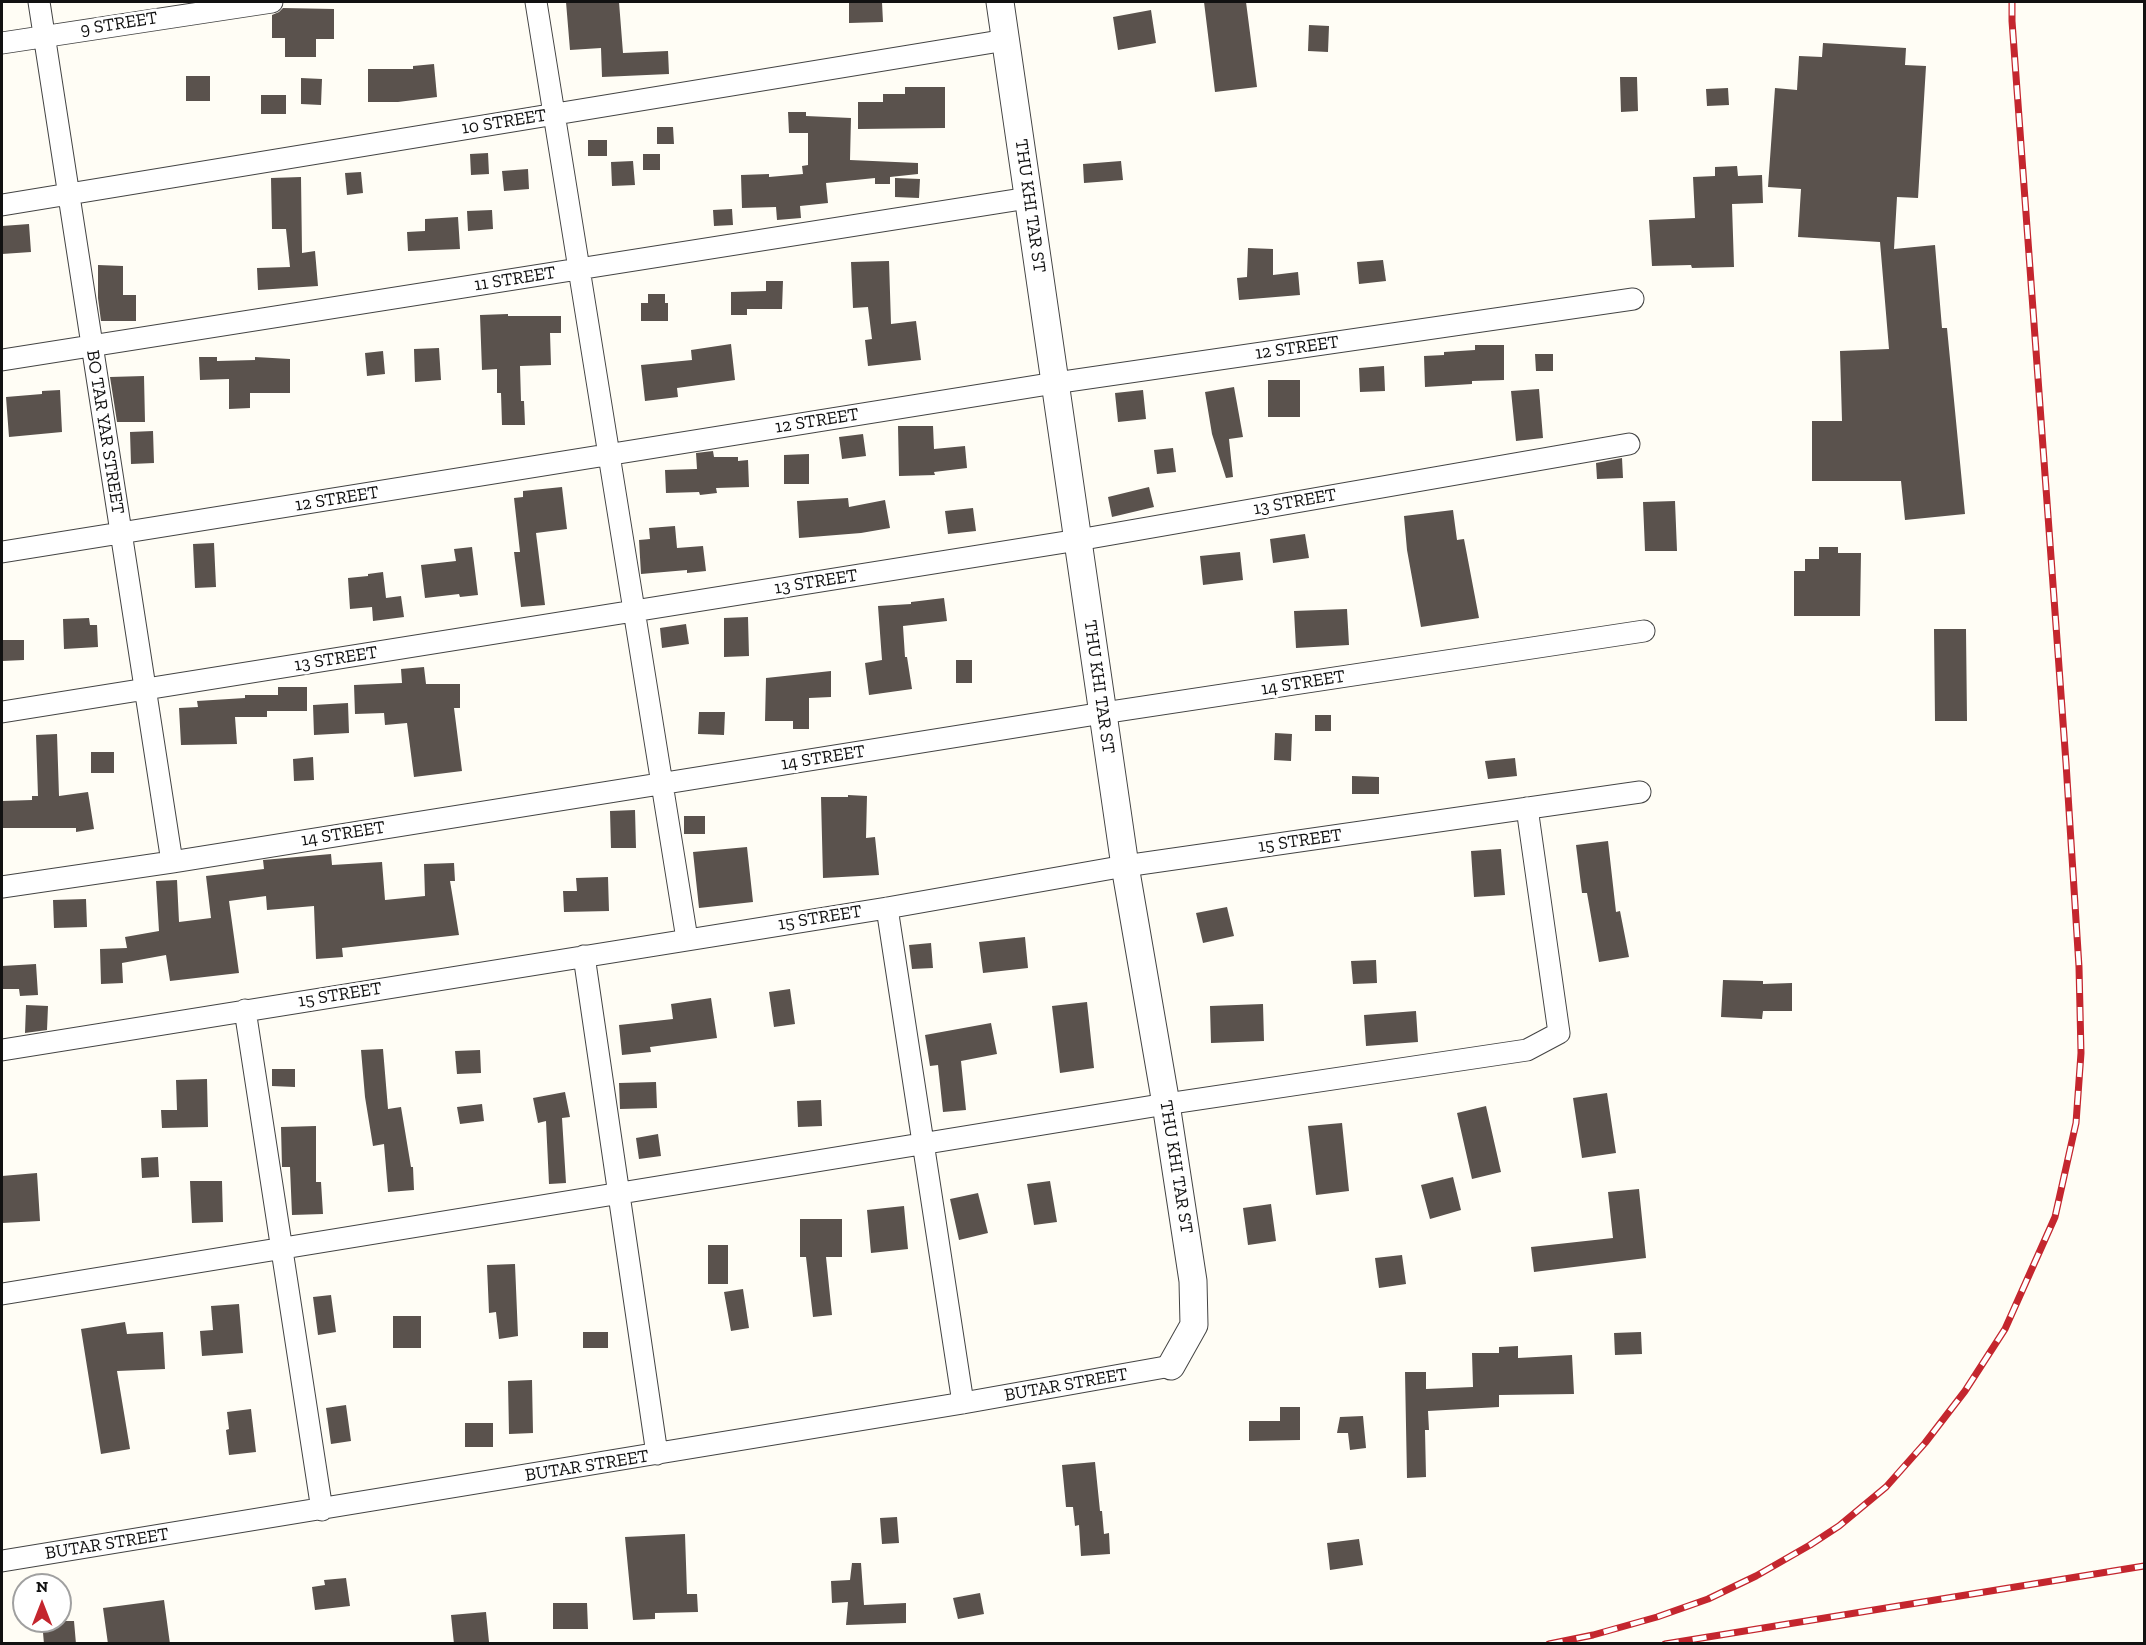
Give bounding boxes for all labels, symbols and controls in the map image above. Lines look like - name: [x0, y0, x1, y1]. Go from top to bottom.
- street label: 9 STREET: [79, 7, 159, 41]
- street label: 10 STREET: [460, 105, 548, 139]
- street label: THU KHI TAR ST: [1010, 138, 1050, 274]
- street label: 11 STREET: [473, 262, 557, 296]
- street label: 12 STREET: [1254, 331, 1340, 365]
- street label: BO TAR YAR STREET: [81, 348, 129, 516]
- street label: 12 STREET: [774, 404, 860, 438]
- street label: 12 STREET: [294, 482, 380, 516]
- street label: 13 STREET: [1252, 484, 1338, 520]
- street label: 13 STREET: [773, 565, 859, 599]
- street label: THU KHI TAR ST: [1079, 619, 1119, 755]
- street label: 13 STREET: [293, 642, 379, 676]
- street label: 14 STREET: [1259, 666, 1347, 700]
- street label: 14 STREET: [779, 741, 867, 775]
- street label: 14 STREET: [299, 817, 387, 851]
- street label: 15 STREET: [1257, 824, 1343, 858]
- street label: 15 STREET: [777, 901, 863, 935]
- street label: 15 STREET: [297, 978, 383, 1012]
- street label: THU KHI TAR ST: [1155, 1099, 1197, 1235]
- street label: BUTAR STREET: [1003, 1364, 1129, 1406]
- street label: BUTAR STREET: [524, 1446, 650, 1486]
- street label: BUTAR STREET: [44, 1524, 170, 1564]
- north arrow: [12, 1573, 72, 1633]
- text: N: [36, 1577, 48, 1596]

